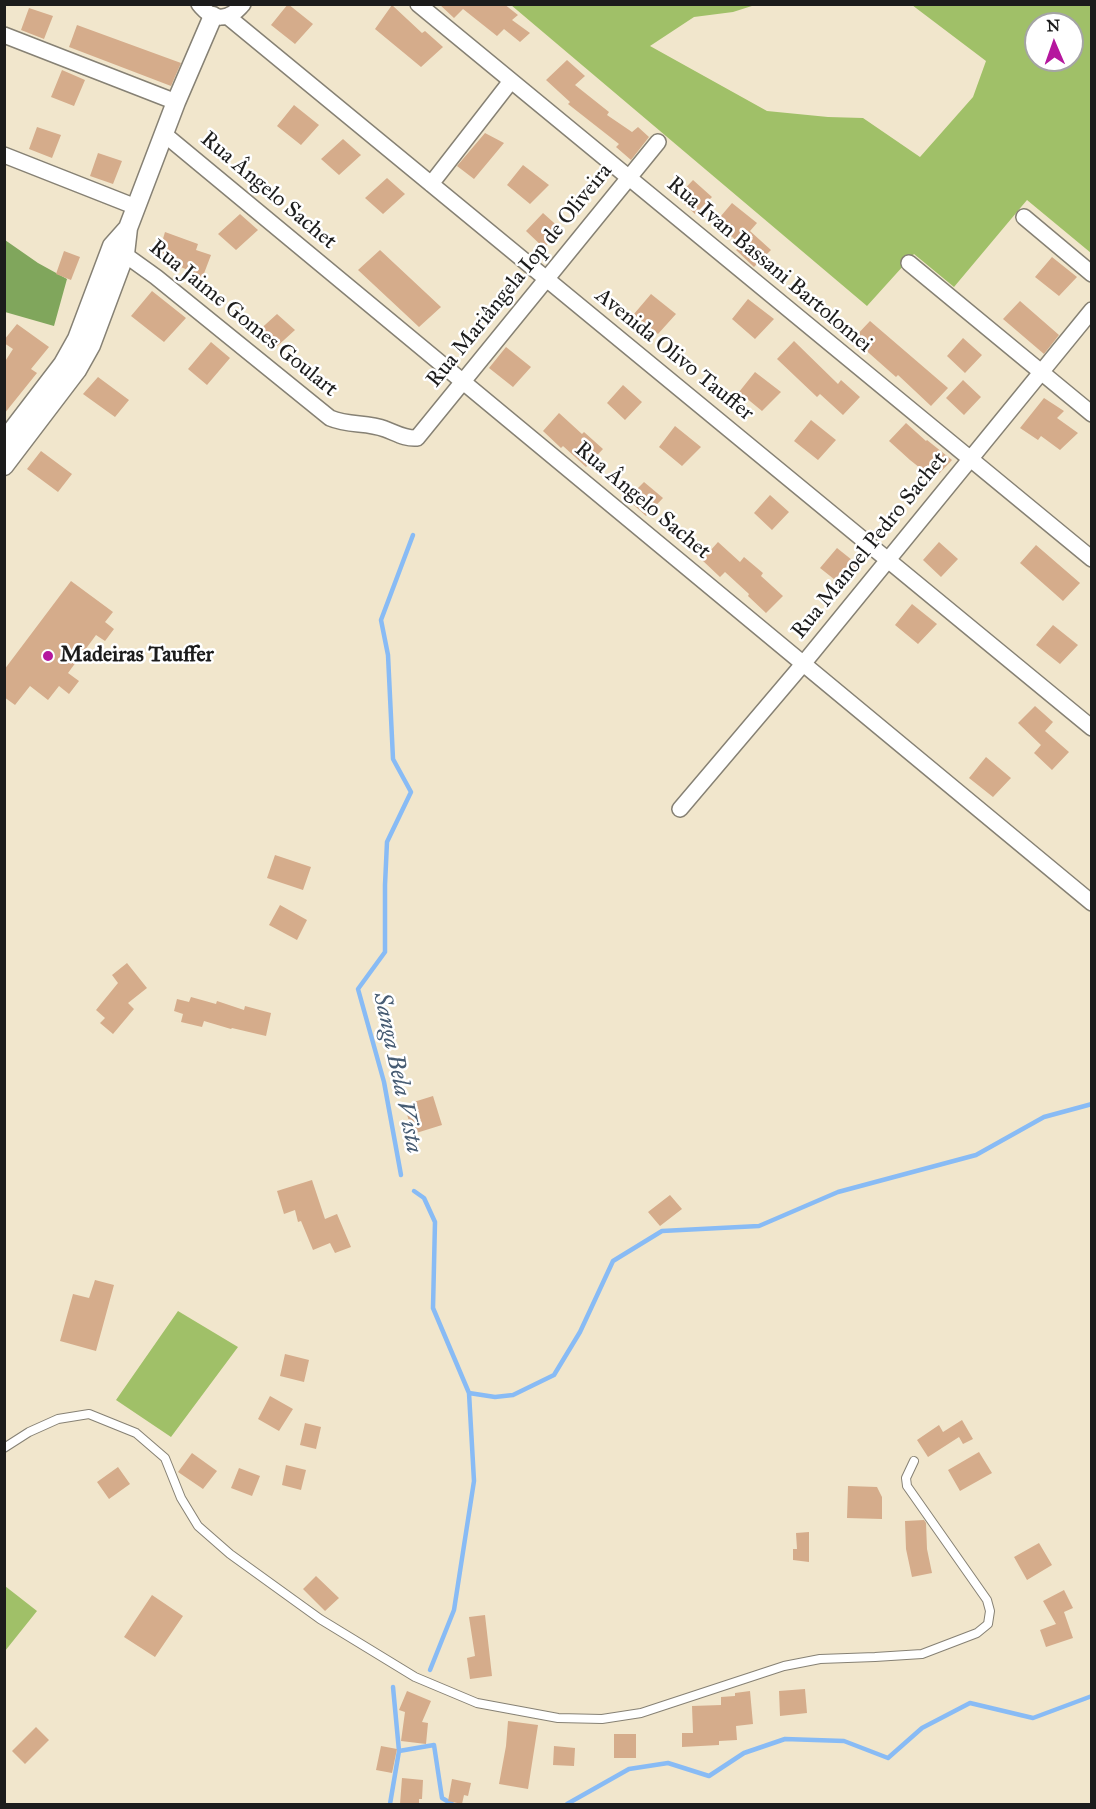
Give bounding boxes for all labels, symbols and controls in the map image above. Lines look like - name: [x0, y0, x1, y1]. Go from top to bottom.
- north arrow: [1024, 12, 1084, 72]
- text: N: [1046, 16, 1061, 35]
- street label: Rua Ângelo Sachet: [195, 126, 341, 256]
- street label: Rua Mariângela Iop de Oliveira: [422, 159, 618, 393]
- street label: Rua Ivan Bassani Bartolomei: [661, 171, 877, 359]
- street label: Rua Jaime Gomes Goulart: [143, 235, 343, 403]
- street label: Avenida Olivo Tauffer: [589, 283, 759, 427]
- street label: Rua Ângelo Sachet: [569, 436, 715, 566]
- street label: Rua Manoel Pedro Sachet: [787, 447, 953, 645]
- place label: Madeiras Tauffer: [60, 643, 214, 669]
- marker: Madeiras Tauffer: [41, 649, 55, 663]
- water label: Sanga Bela Vista: [366, 990, 428, 1156]

